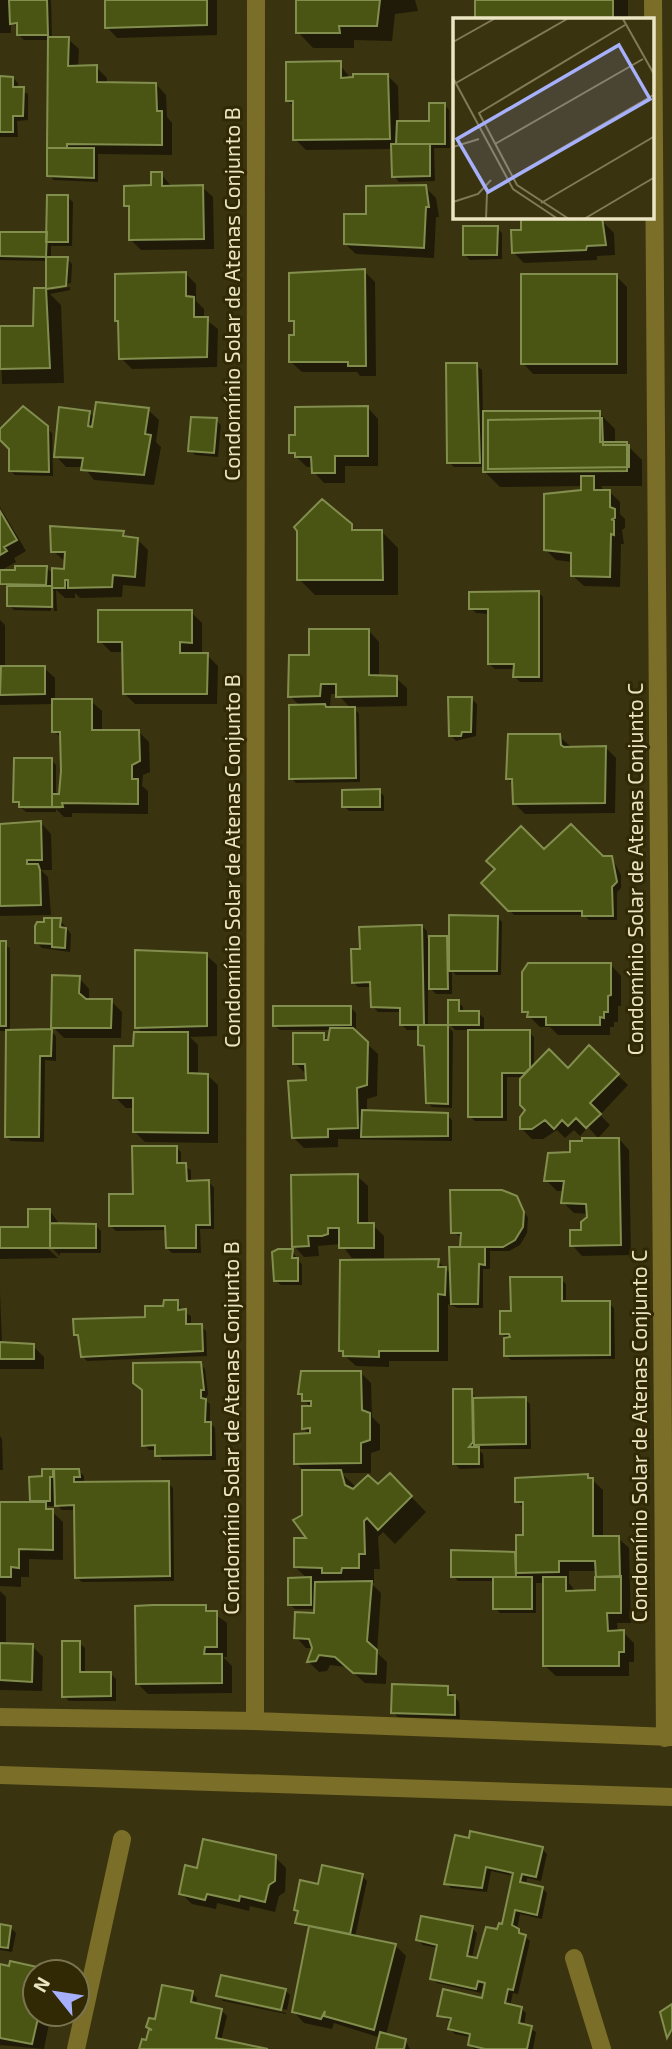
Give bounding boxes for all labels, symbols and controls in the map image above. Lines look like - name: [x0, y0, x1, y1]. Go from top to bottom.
- inset map: [453, 18, 654, 219]
- street label: Condomínio Solar de Atenas Conjunto B: [219, 107, 245, 481]
- street label: Condomínio Solar de Atenas Conjunto B: [219, 674, 245, 1048]
- street label: Condomínio Solar de Atenas Conjunto C: [622, 683, 648, 1055]
- street label: Condomínio Solar de Atenas Conjunto B: [218, 1241, 244, 1615]
- street label: Condomínio Solar de Atenas Conjunto C: [626, 1250, 652, 1622]
- north arrow: [21, 1958, 91, 2028]
- text: N: [27, 1973, 54, 1996]

